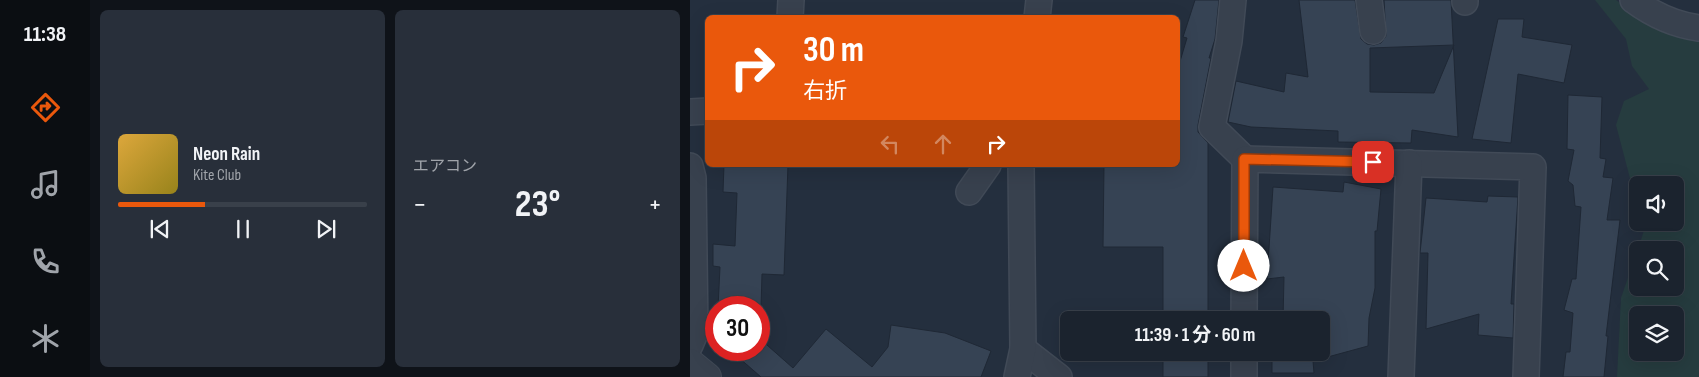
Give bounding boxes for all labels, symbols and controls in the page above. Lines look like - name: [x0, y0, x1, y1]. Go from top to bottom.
- text: 11:38: [24, 21, 66, 48]
- text: 30 m: [803, 29, 864, 72]
- icon: right: [720, 35, 785, 100]
- text: 右折: [803, 78, 847, 105]
- icon: directions: [28, 90, 63, 125]
- icon: left: [876, 130, 904, 158]
- icon: ahead: [929, 130, 957, 158]
- icon: right: [982, 130, 1010, 158]
- pin: [1352, 141, 1394, 183]
- text: Neon Rain: [193, 143, 260, 166]
- icon: arrive: [1359, 148, 1387, 176]
- text: エアコン: [413, 157, 477, 176]
- text: Kite Club: [193, 166, 241, 185]
- icon: music: [28, 167, 63, 202]
- map controls: [1629, 176, 1684, 361]
- button: sound: [1629, 176, 1684, 231]
- text: 23°: [515, 182, 560, 227]
- text: −: [413, 188, 427, 221]
- text: +: [648, 188, 662, 221]
- icon: previous: [146, 215, 174, 243]
- icon: pause: [229, 215, 257, 243]
- icon: next: [312, 215, 340, 243]
- position arrow: [1217, 239, 1269, 291]
- button: search: [1629, 241, 1684, 296]
- icon: phone: [28, 244, 63, 279]
- speed limit sign: 30: [705, 296, 770, 361]
- button: layers: [1629, 306, 1684, 361]
- icon: climate: [28, 321, 63, 356]
- text: 11:39 · 1 分 · 60 m: [1135, 324, 1255, 347]

